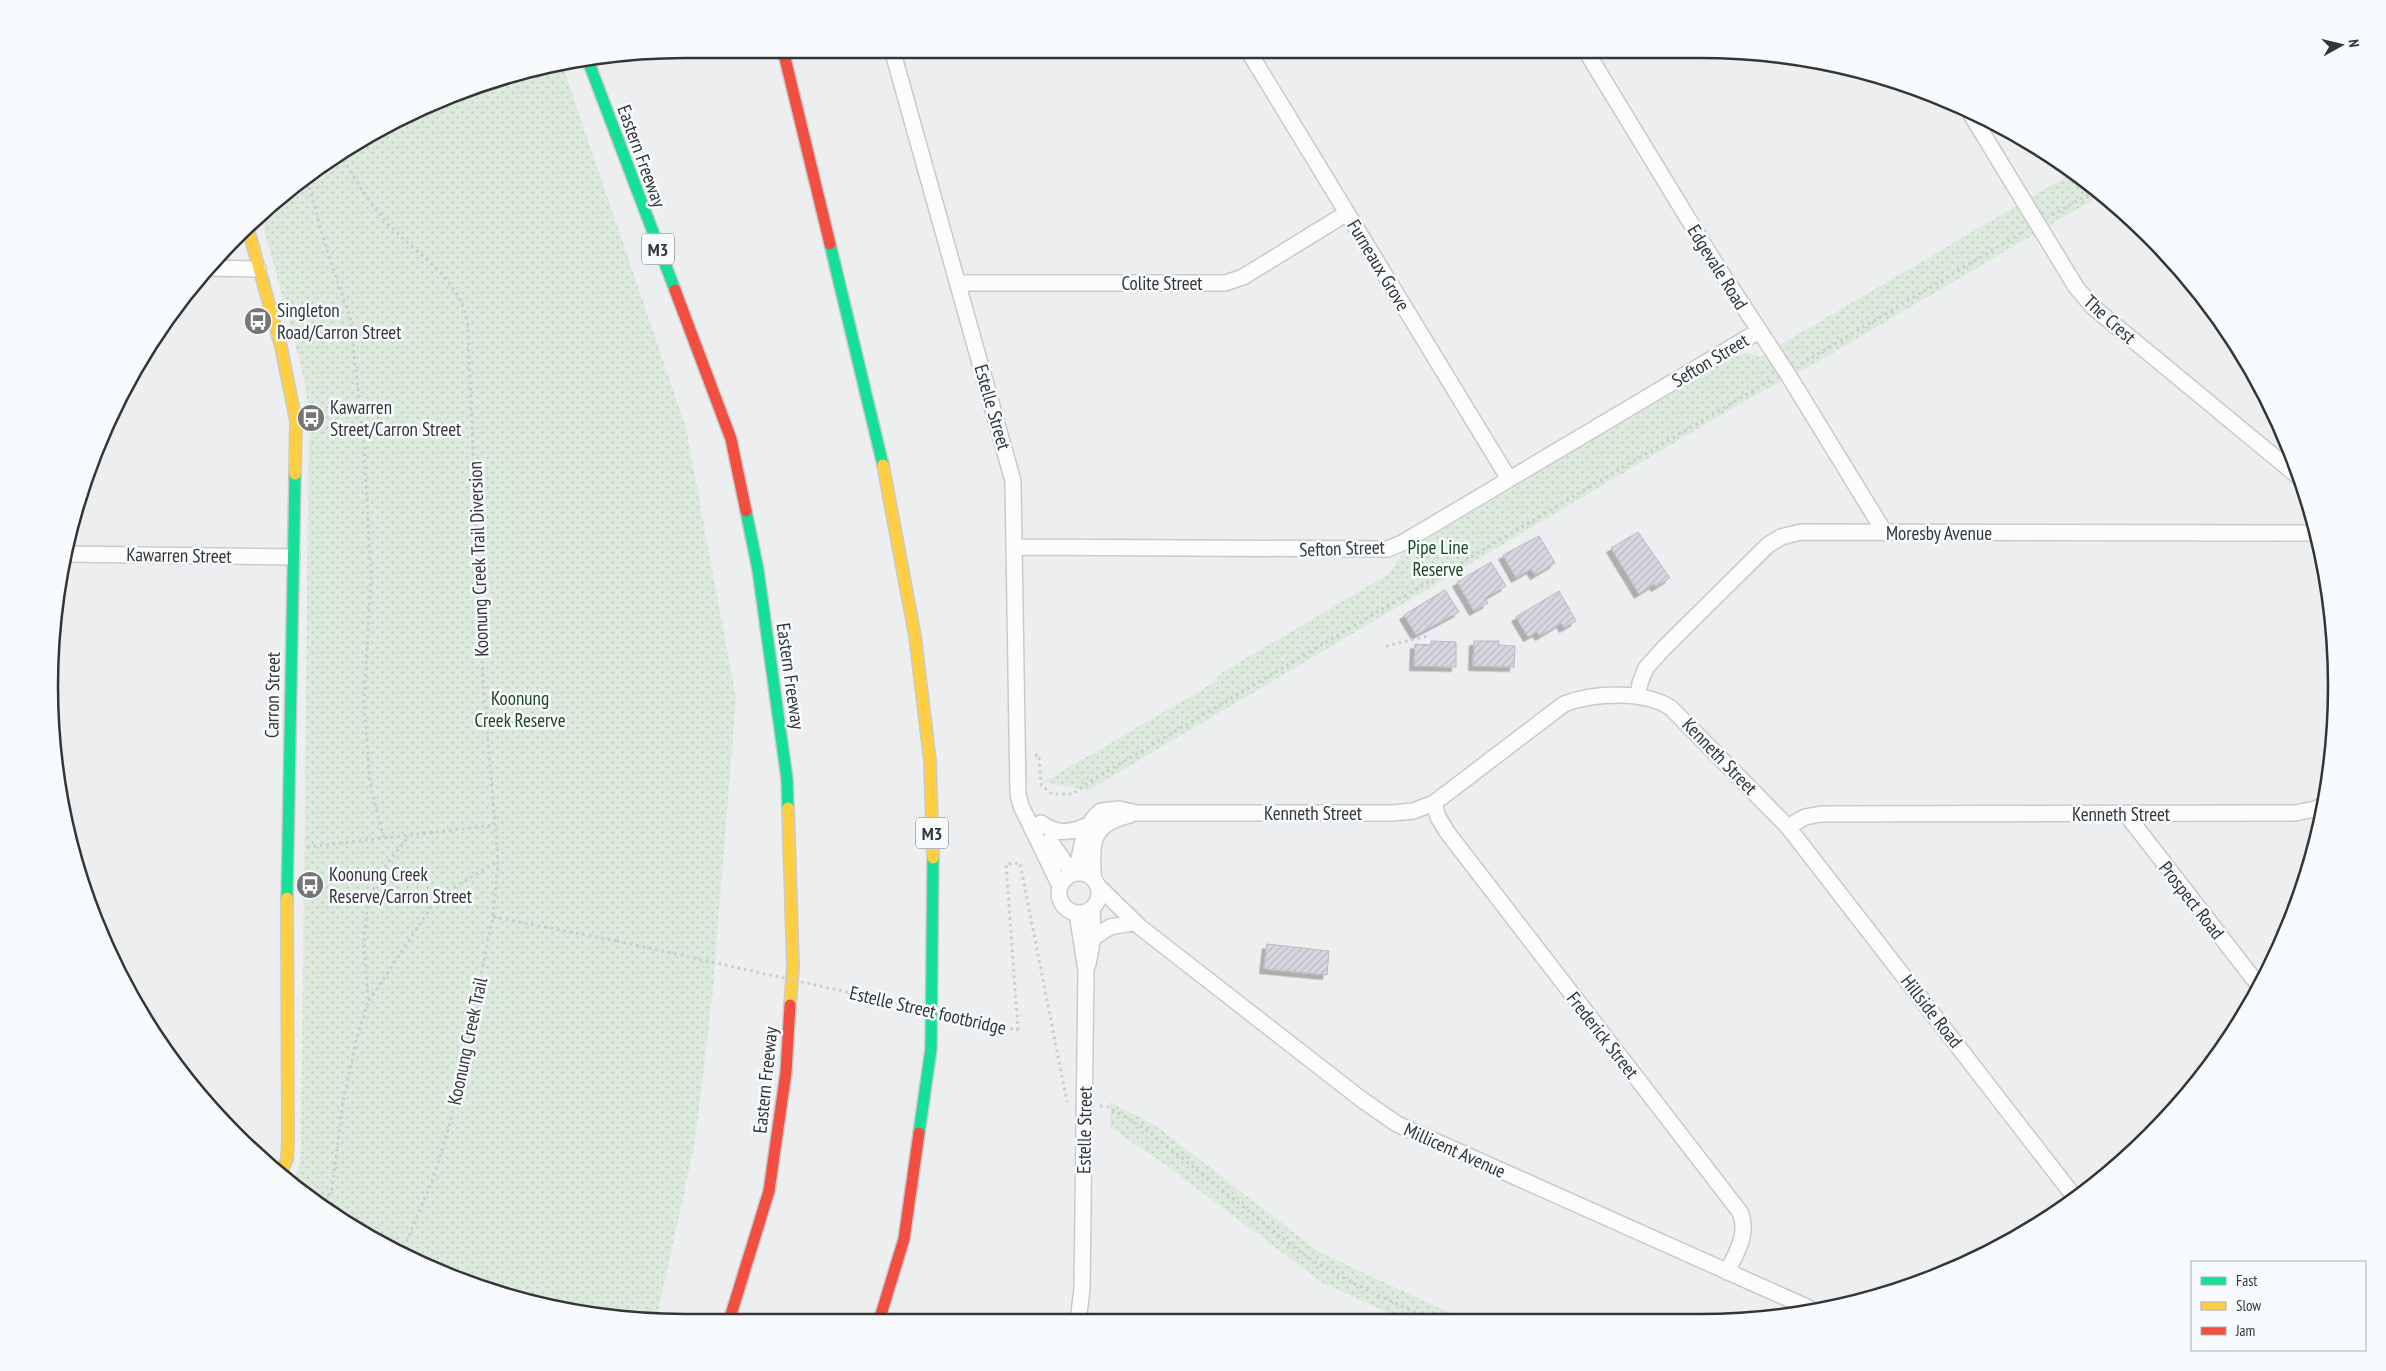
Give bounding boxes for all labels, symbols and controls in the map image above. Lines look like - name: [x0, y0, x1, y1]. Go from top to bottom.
- north arrow: [2316, 20, 2366, 70]
- text: N: [2344, 38, 2363, 48]
- street label: Eastern Freeway: [612, 102, 672, 211]
- street label: Furneaux Grove: [1342, 215, 1416, 315]
- street label: Edgevale Road: [1682, 220, 1754, 314]
- road number: M3: [642, 233, 674, 264]
- street label: Colite Street: [1121, 271, 1203, 295]
- street label: The Crest: [2079, 289, 2142, 349]
- place label: Singleton Road/Carron Street: [277, 298, 402, 344]
- bus stop icon: Singleton Road/Carron Street: [243, 306, 273, 336]
- street label: Sefton Street: [1667, 327, 1754, 392]
- street label: Estelle Street: [969, 362, 1017, 453]
- place label: Kawarren Street/Carron Street: [330, 395, 462, 441]
- bus stop icon: Kawarren Street/Carron Street: [296, 403, 326, 433]
- street label: Koonung Creek Trail Diversion: [463, 461, 493, 657]
- street label: Moresby Avenue: [1886, 521, 1992, 545]
- street label: Sefton Street: [1299, 534, 1386, 561]
- park label: Pipe Line Reserve: [1407, 535, 1469, 581]
- street label: Kawarren Street: [126, 542, 233, 568]
- street label: Eastern Freeway: [772, 621, 810, 732]
- street label: Carron Street: [259, 651, 285, 738]
- park label: Koonung Creek Reserve: [474, 686, 566, 732]
- street label: Kenneth Street: [1677, 712, 1763, 800]
- street label: Kenneth Street: [1264, 801, 1363, 825]
- street label: Kenneth Street: [2072, 802, 2171, 826]
- road number: M3: [916, 818, 948, 848]
- street label: Prospect Road: [2154, 856, 2230, 944]
- place label: Koonung Creek Reserve/Carron Street: [329, 862, 473, 908]
- bus stop icon: Koonung Creek Reserve/Carron Street: [295, 870, 325, 900]
- street label: Hillside Road: [1896, 970, 1968, 1052]
- street label: Koonung Creek Trail: [442, 974, 492, 1107]
- street label: Estelle Street footbridge: [847, 980, 1009, 1040]
- street label: Frederick Street: [1562, 987, 1645, 1084]
- street label: Eastern Freeway: [747, 1025, 783, 1135]
- street label: Estelle Street: [1071, 1085, 1097, 1174]
- street label: Millicent Avenue: [1401, 1117, 1510, 1183]
- legend: [2191, 1261, 2366, 1351]
- text: Fast: [2236, 1271, 2257, 1290]
- text: Slow: [2236, 1296, 2261, 1315]
- text: Jam: [2235, 1321, 2255, 1340]

